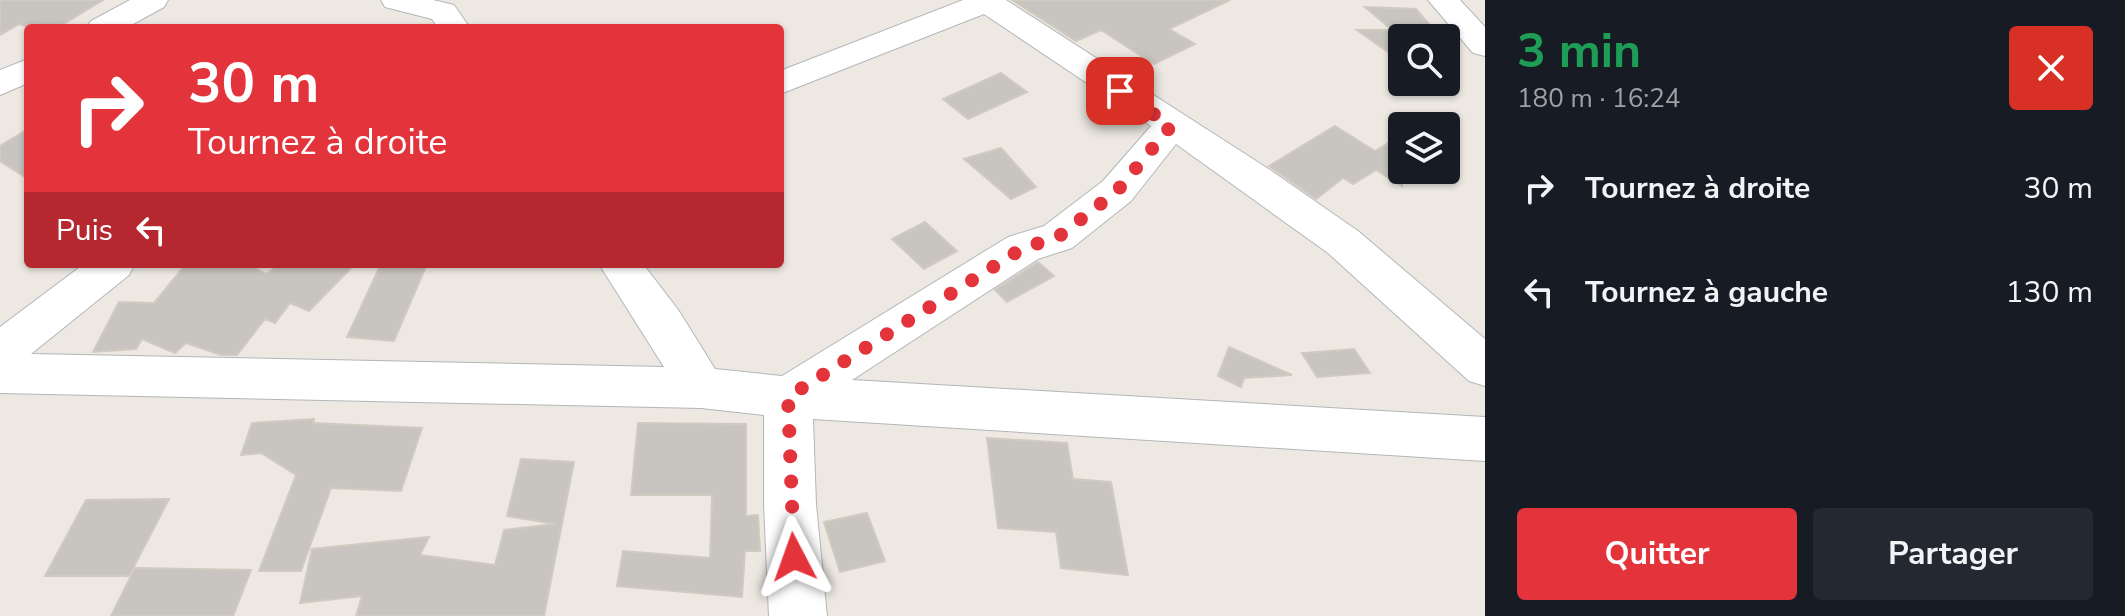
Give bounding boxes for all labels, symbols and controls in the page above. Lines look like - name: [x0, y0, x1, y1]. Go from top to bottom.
- text: 3 min: [1517, 18, 1641, 84]
- map controls: [1388, 24, 1460, 184]
- button: search: [1388, 24, 1460, 96]
- button: close: [2009, 26, 2093, 110]
- text: 30 m: [188, 45, 319, 122]
- icon: right: [56, 56, 160, 160]
- pin: [1086, 57, 1154, 125]
- icon: arrive: [1098, 69, 1142, 113]
- text: 180 m · 16:24: [1517, 81, 1680, 116]
- button: layers: [1388, 112, 1460, 184]
- text: Tournez à droite: [188, 118, 447, 167]
- icon: right: [1517, 166, 1561, 210]
- text: Tournez à droite: [1585, 168, 1810, 209]
- text: 30 m: [2024, 168, 2093, 209]
- icon: left: [129, 208, 173, 252]
- text: Puis: [56, 210, 113, 251]
- icon: left: [1517, 270, 1561, 314]
- text: Tournez à gauche: [1585, 272, 1828, 313]
- text: 130 m: [2006, 272, 2093, 313]
- button: Quitter: [1517, 508, 1797, 600]
- button: Partager: [1813, 508, 2093, 600]
- position arrow: [752, 515, 836, 599]

